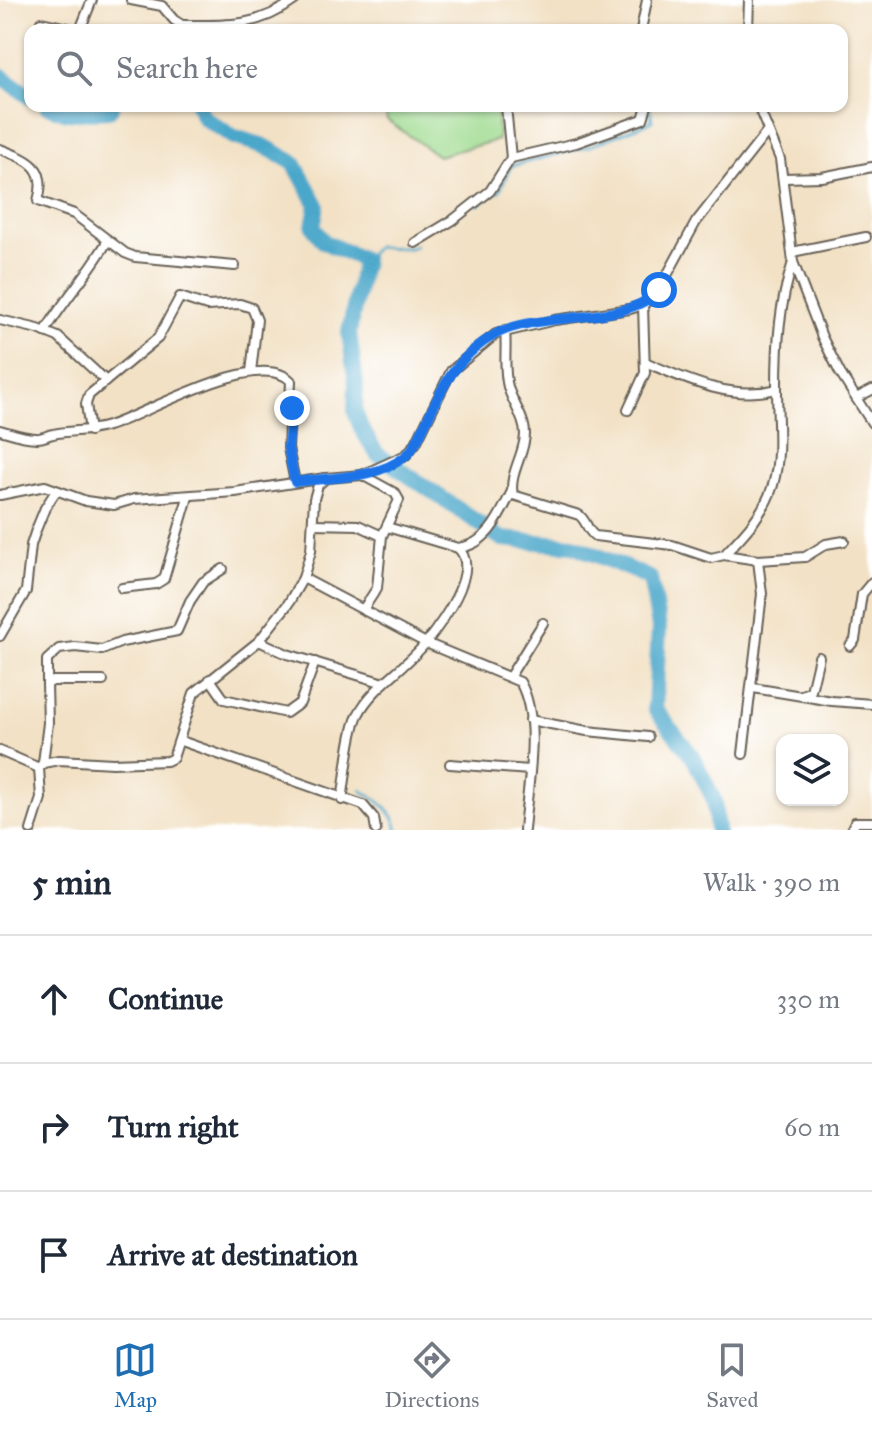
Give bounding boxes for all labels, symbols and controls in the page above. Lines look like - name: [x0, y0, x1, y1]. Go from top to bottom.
- search box: [24, 24, 848, 112]
- icon: search: [52, 46, 96, 90]
- text: Search here: [116, 50, 258, 86]
- route start: [641, 272, 677, 308]
- route end: [274, 390, 310, 426]
- map controls: [776, 734, 848, 806]
- button: layers: [776, 734, 848, 806]
- text: 5 min: [32, 862, 111, 903]
- text: Walk · 390 m: [703, 866, 840, 898]
- icon: ahead: [32, 977, 76, 1021]
- text: Continue: [108, 981, 223, 1017]
- text: 330 m: [777, 983, 840, 1015]
- icon: right: [32, 1105, 76, 1149]
- text: Turn right: [108, 1109, 239, 1145]
- text: 60 m: [784, 1111, 840, 1143]
- icon: arrive: [32, 1233, 76, 1277]
- text: Arrive at destination: [108, 1237, 358, 1273]
- tab: Map: [113, 1338, 157, 1413]
- tab: Directions: [384, 1338, 479, 1413]
- tab: Saved: [706, 1338, 758, 1413]

